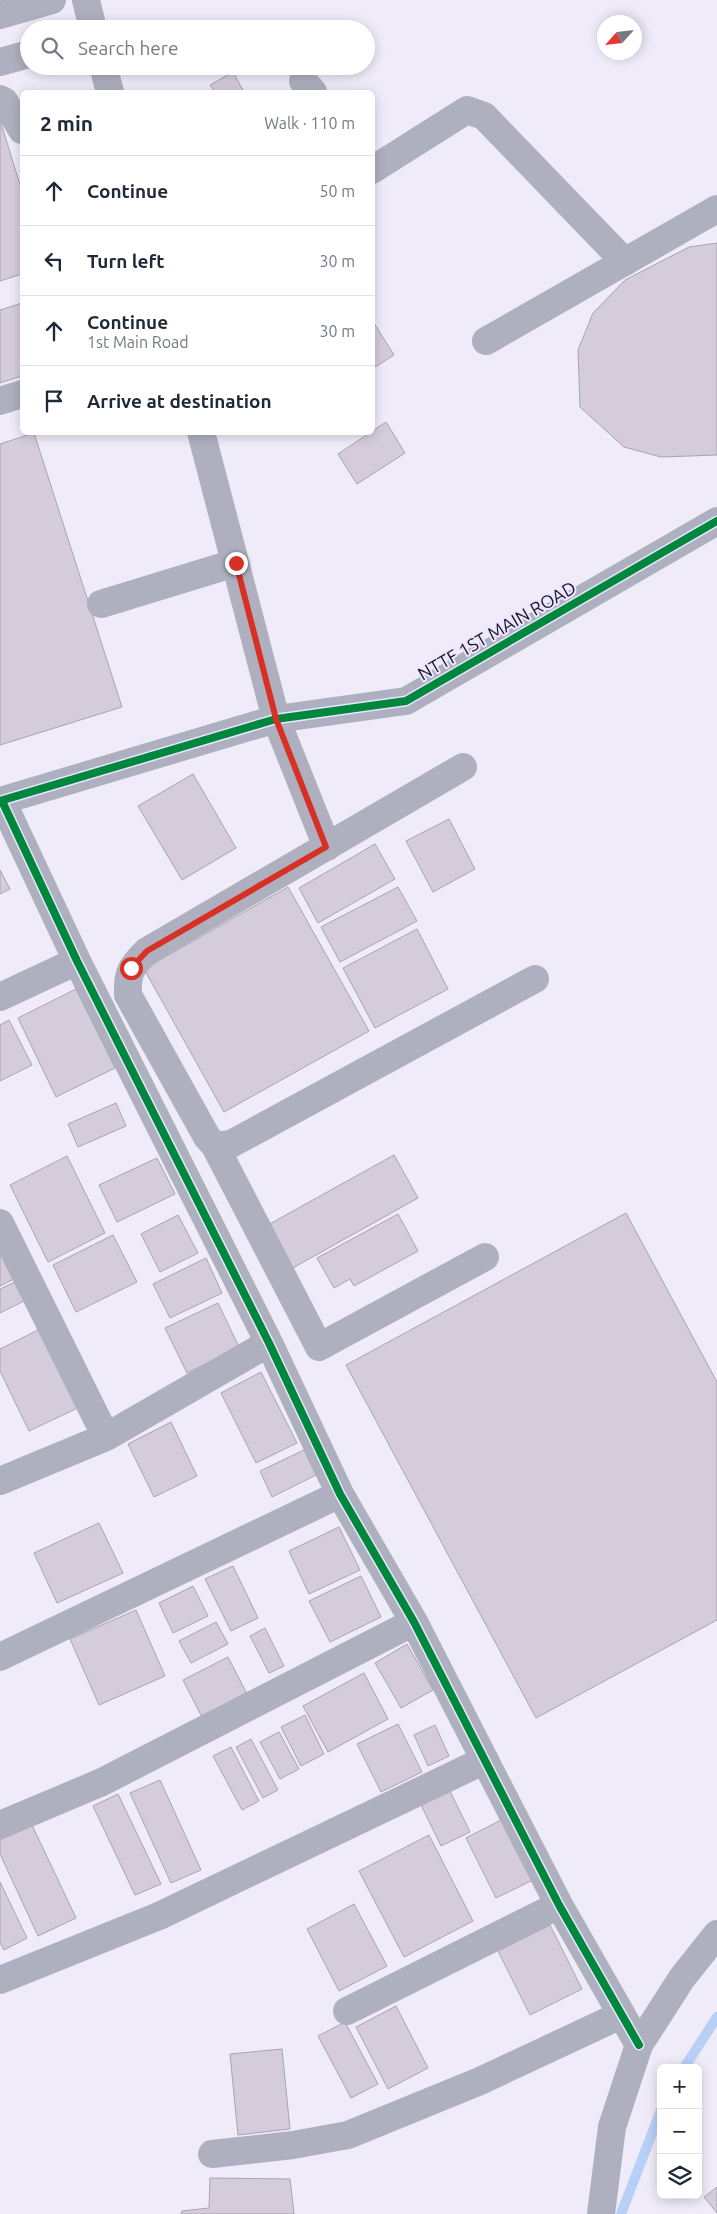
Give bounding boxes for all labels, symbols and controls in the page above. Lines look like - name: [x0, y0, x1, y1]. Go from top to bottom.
- north arrow: [597, 15, 642, 60]
- search box: [20, 20, 375, 75]
- icon: search: [38, 34, 66, 62]
- text: Search here: [78, 37, 178, 59]
- text: 2 min: [40, 111, 93, 135]
- text: Walk · 110 m: [264, 114, 355, 132]
- icon: ahead: [40, 177, 68, 205]
- text: Continue: [87, 180, 168, 202]
- text: 50 m: [319, 182, 355, 200]
- icon: left: [40, 247, 68, 275]
- text: Turn left: [87, 250, 165, 272]
- text: 30 m: [319, 252, 355, 270]
- text: Continue: [87, 311, 168, 333]
- icon: ahead: [40, 317, 68, 345]
- text: 30 m: [319, 322, 355, 340]
- text: 1st Main Road: [87, 333, 189, 351]
- icon: arrive: [40, 387, 68, 415]
- text: Arrive at destination: [87, 390, 272, 412]
- route end: [225, 552, 248, 575]
- street label: NTTF 1ST MAIN ROAD: [414, 577, 579, 684]
- route start: [120, 957, 143, 980]
- map controls: [657, 2064, 702, 2199]
- button: +: [657, 2064, 702, 2109]
- button: −: [657, 2109, 702, 2154]
- button: layers: [657, 2154, 702, 2199]

